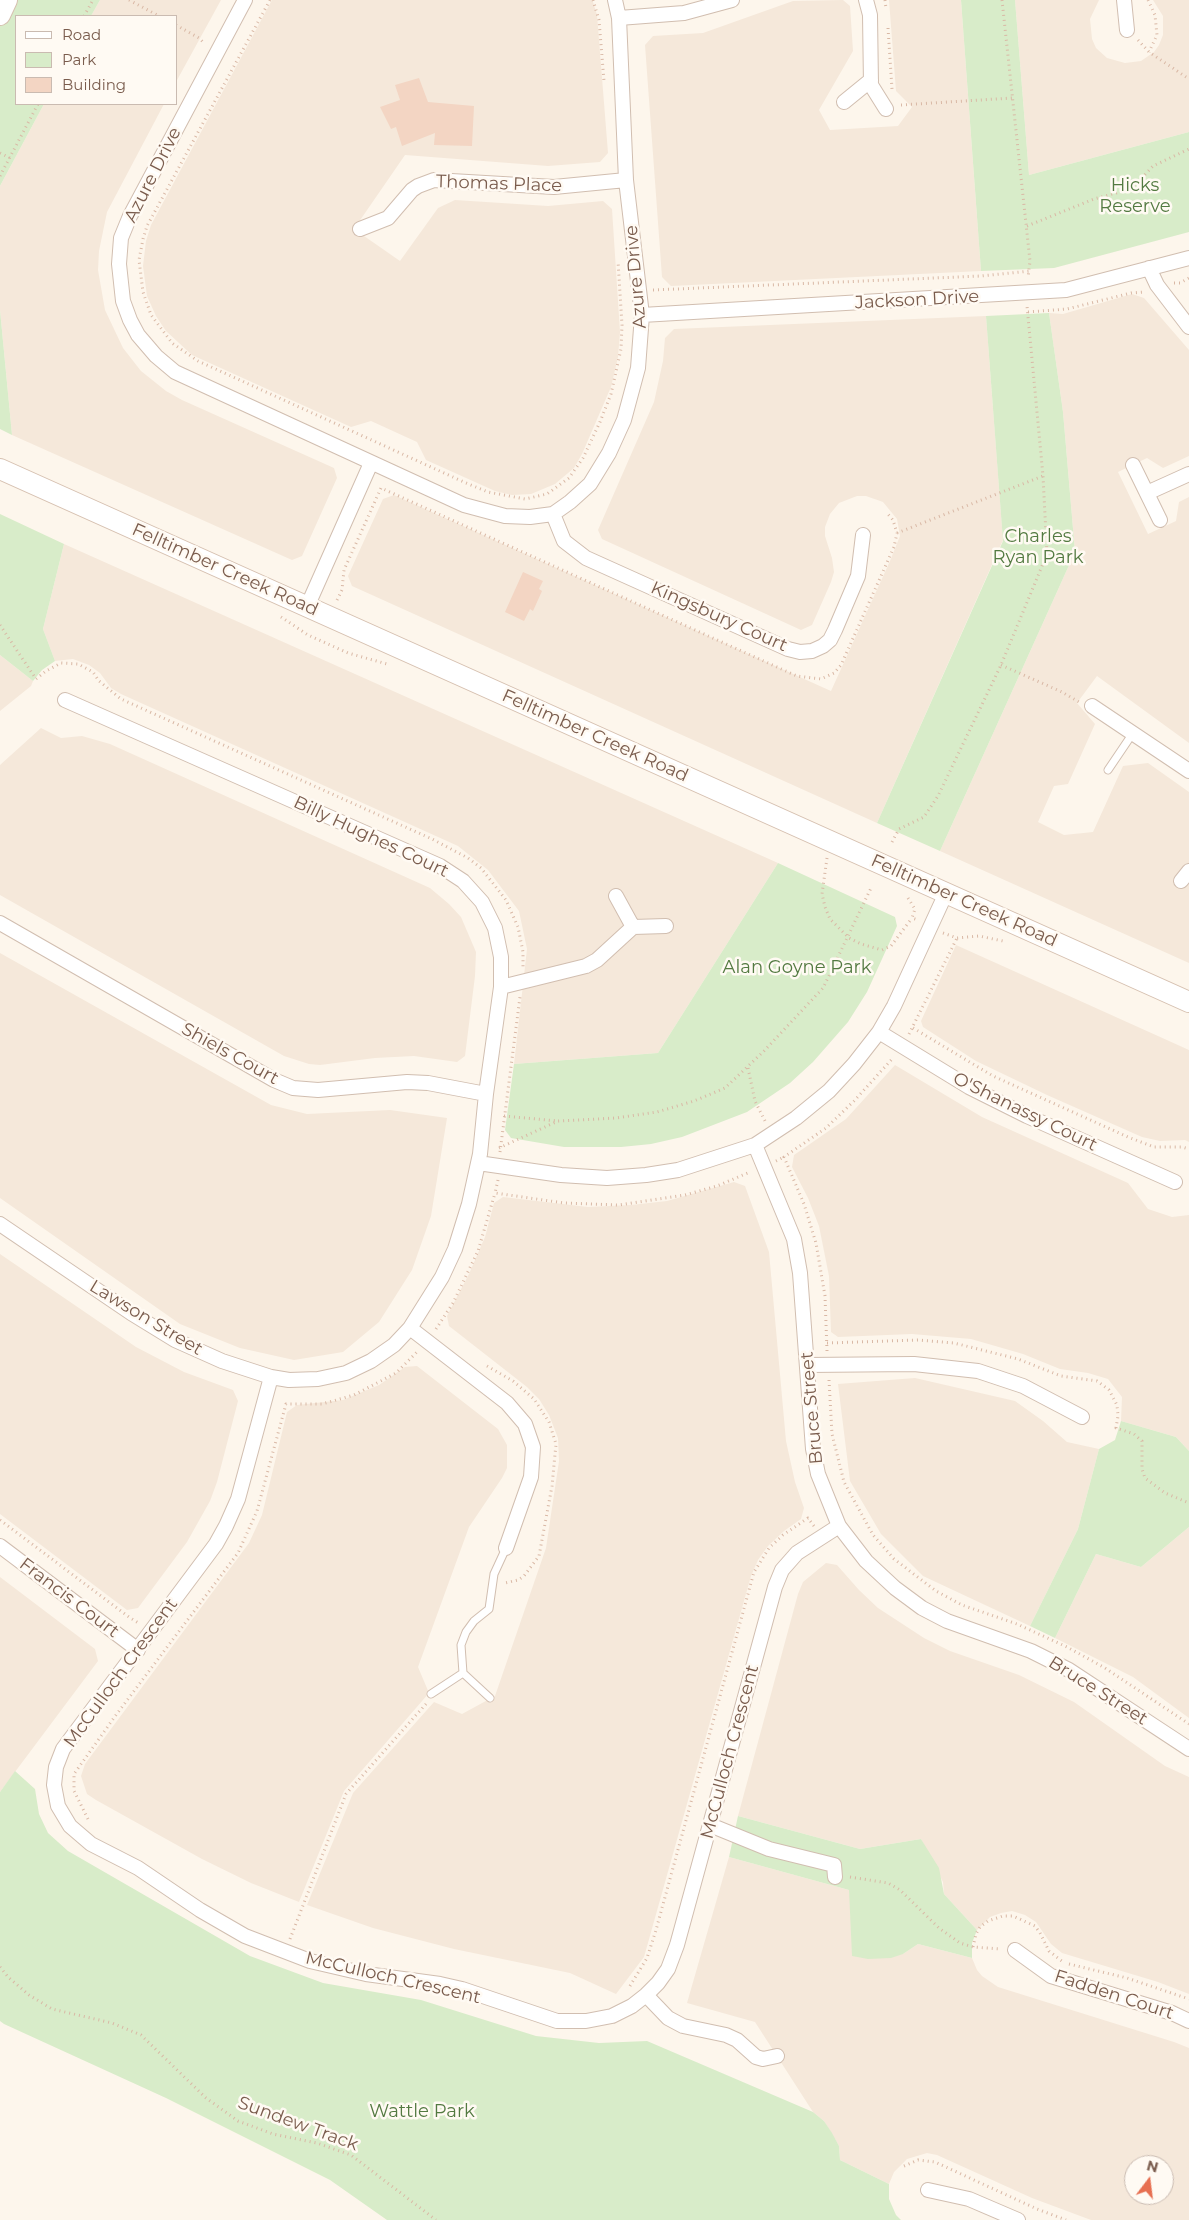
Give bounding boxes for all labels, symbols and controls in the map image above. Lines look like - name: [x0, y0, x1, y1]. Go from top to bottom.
- legend: [15, 15, 178, 105]
- text: Road: [62, 25, 101, 44]
- text: Park: [62, 50, 96, 69]
- text: Building: [62, 75, 126, 94]
- street label: Azure Drive: [120, 124, 186, 226]
- street label: Thomas Place: [436, 171, 562, 197]
- park label: Hicks Reserve: [1099, 175, 1171, 218]
- street label: Azure Drive: [621, 224, 651, 330]
- street label: Jackson Drive: [854, 286, 980, 314]
- street label: Felltimber Creek Road: [128, 519, 322, 621]
- park label: Charles Ryan Park: [992, 526, 1084, 568]
- street label: Kingsbury Court: [647, 577, 791, 657]
- street label: Felltimber Creek Road: [498, 685, 692, 787]
- street label: Billy Hughes Court: [290, 792, 452, 882]
- street label: Felltimber Creek Road: [867, 850, 1061, 952]
- park label: Alan Goyne Park: [723, 957, 871, 979]
- street label: Shiels Court: [178, 1018, 282, 1090]
- street label: O'Shanassy Court: [949, 1068, 1101, 1156]
- street label: Lawson Street: [86, 1276, 206, 1360]
- street label: Bruce Street: [796, 1351, 828, 1465]
- street label: Francis Court: [15, 1553, 123, 1643]
- street label: McCulloch Crescent: [60, 1594, 182, 1752]
- street label: Bruce Street: [1044, 1652, 1152, 1730]
- street label: McCulloch Crescent: [696, 1663, 764, 1841]
- street label: McCulloch Crescent: [303, 1947, 483, 2009]
- street label: Fadden Court: [1052, 1966, 1176, 2024]
- street label: Sundew Track: [235, 2092, 361, 2156]
- park label: Wattle Park: [369, 2101, 475, 2123]
- north arrow: [1124, 2155, 1174, 2205]
- text: N: [1145, 2156, 1160, 2177]

